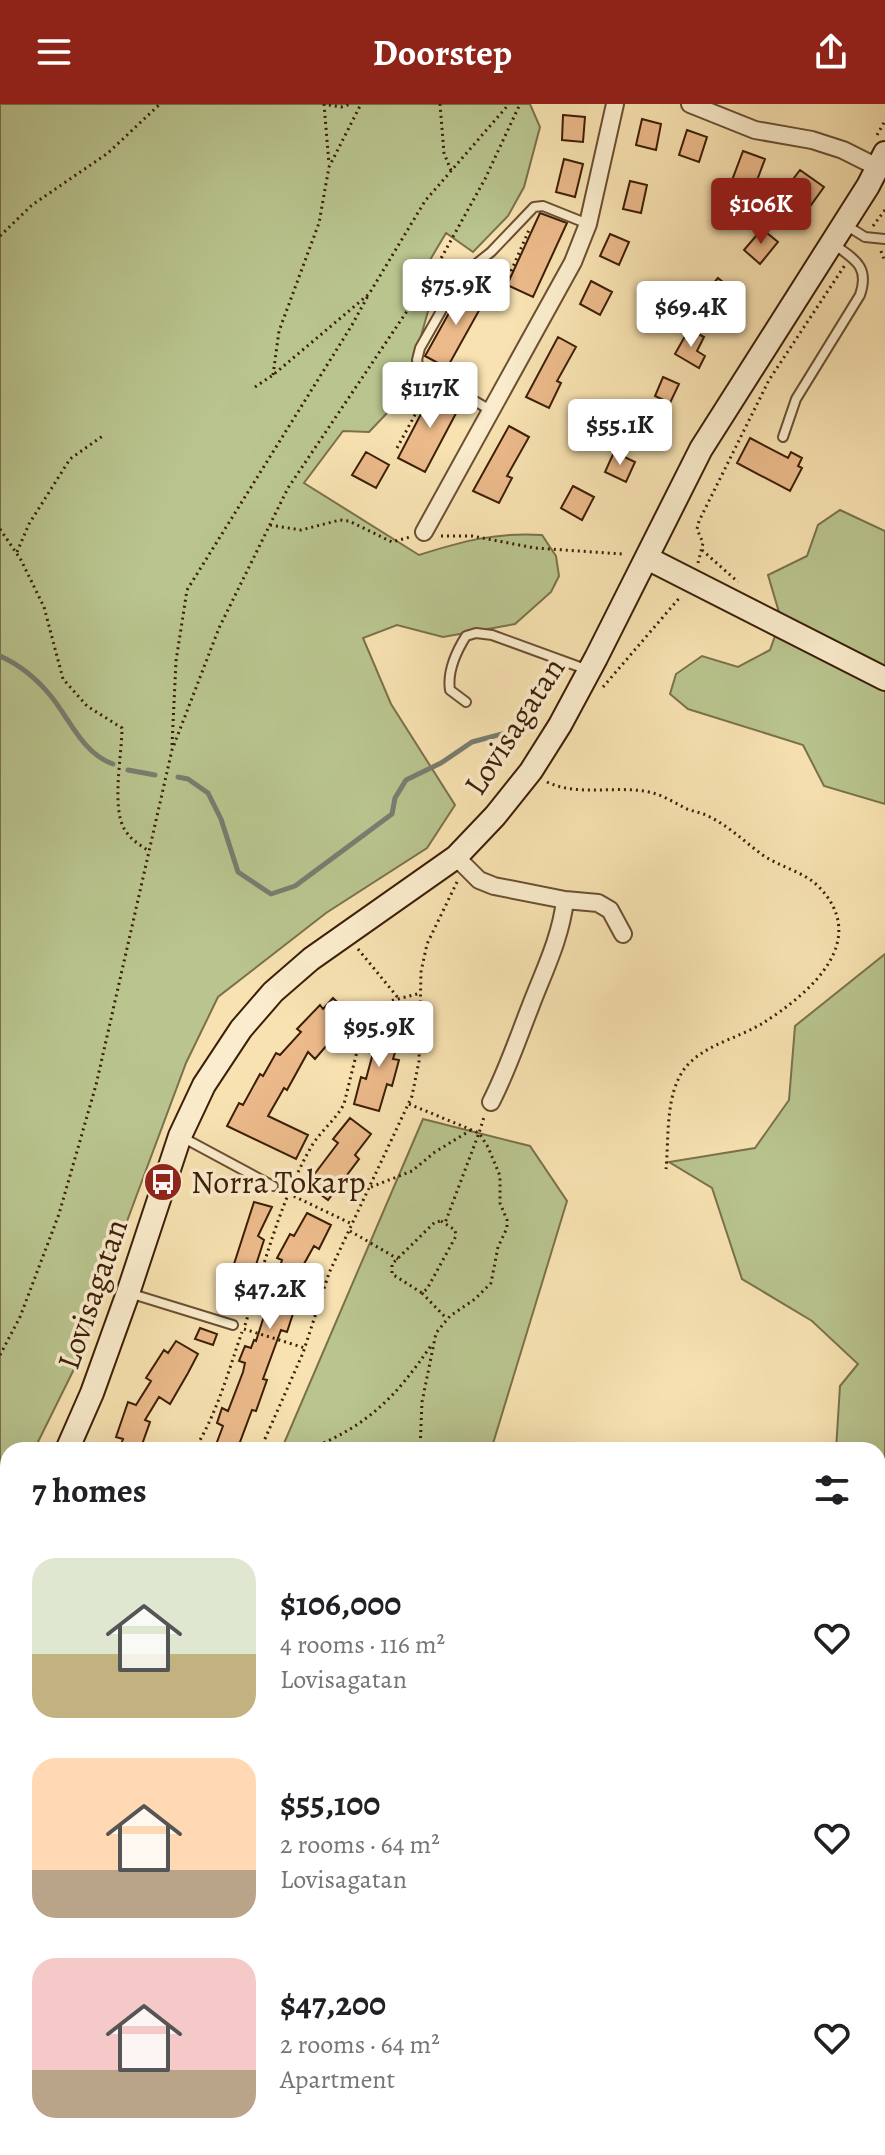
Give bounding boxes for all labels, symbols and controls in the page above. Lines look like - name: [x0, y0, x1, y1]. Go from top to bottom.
- text: Doorstep: [373, 28, 512, 77]
- icon: menu: [32, 30, 76, 74]
- icon: share: [809, 30, 853, 74]
- pin: $106K: [705, 178, 817, 246]
- text: $106K: [729, 186, 793, 221]
- pin: $75.9K: [391, 259, 521, 327]
- text: $75.9K: [421, 267, 491, 302]
- pin: $69.4K: [626, 281, 756, 349]
- text: $69.4K: [655, 289, 727, 324]
- pin: $117K: [374, 362, 486, 430]
- text: $117K: [401, 370, 459, 405]
- pin: $55.1K: [555, 399, 685, 467]
- text: $55.1K: [586, 407, 654, 442]
- street label: Lovisagatan: [453, 649, 575, 803]
- pin: $95.9K: [314, 1001, 444, 1069]
- text: $95.9K: [343, 1009, 415, 1044]
- place label: Norra Tokarp: [191, 1160, 366, 1204]
- bus stop icon: Norra Tokarp: [142, 1161, 184, 1203]
- street label: Lovisagatan: [46, 1213, 138, 1375]
- pin: $47.2K: [205, 1263, 335, 1331]
- text: $47.2K: [234, 1271, 306, 1306]
- text: 7 homes: [32, 1467, 147, 1514]
- icon: filters: [810, 1468, 854, 1512]
- text: $106,000: [280, 1580, 401, 1627]
- icon: home: [96, 1590, 192, 1686]
- icon: heart: [810, 1616, 854, 1660]
- text: 4 rooms · 116 m²: [280, 1627, 445, 1662]
- text: Lovisagatan: [280, 1662, 407, 1697]
- text: $55,100: [280, 1780, 380, 1827]
- icon: home: [96, 1790, 192, 1886]
- icon: heart: [810, 1816, 854, 1860]
- text: 2 rooms · 64 m²: [280, 1827, 440, 1862]
- text: Lovisagatan: [280, 1862, 407, 1897]
- text: $47,200: [280, 1980, 386, 2027]
- icon: home: [96, 1990, 192, 2086]
- icon: heart: [810, 2016, 854, 2060]
- text: 2 rooms · 64 m²: [280, 2027, 440, 2062]
- text: Apartment: [280, 2062, 395, 2097]

